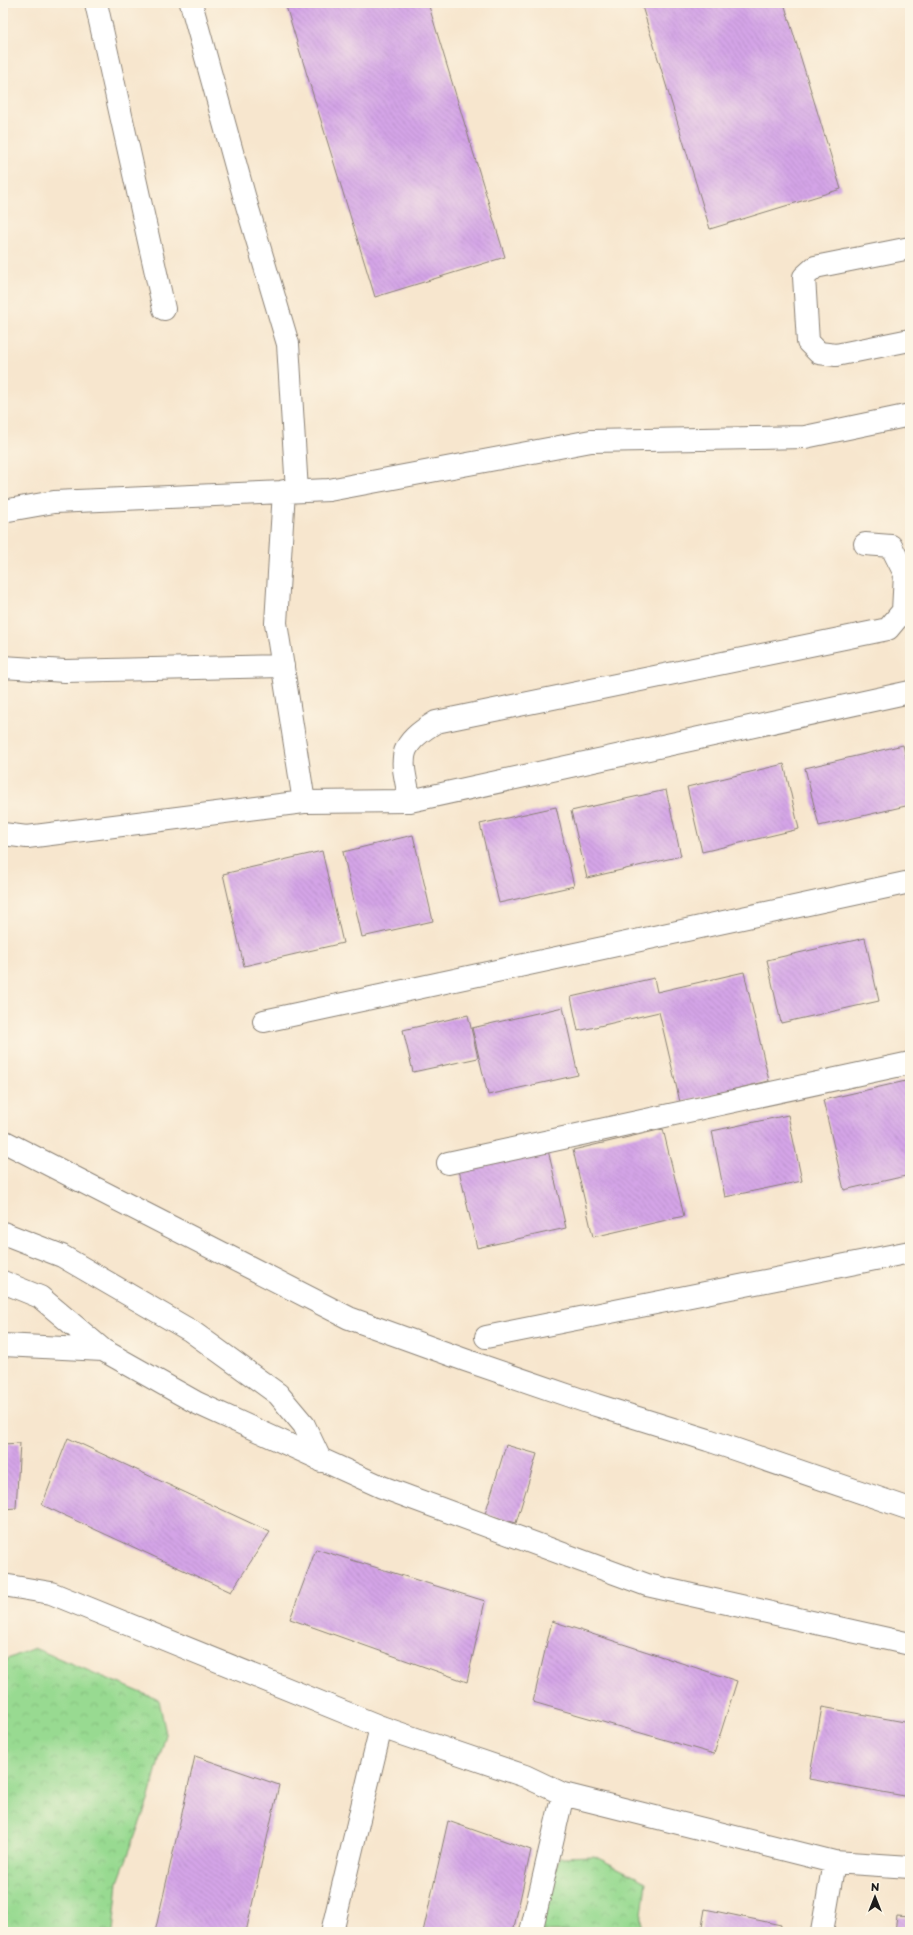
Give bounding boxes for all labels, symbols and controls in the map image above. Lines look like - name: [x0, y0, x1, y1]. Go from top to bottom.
- north arrow: [855, 1877, 895, 1917]
- text: N: [871, 1878, 880, 1895]

